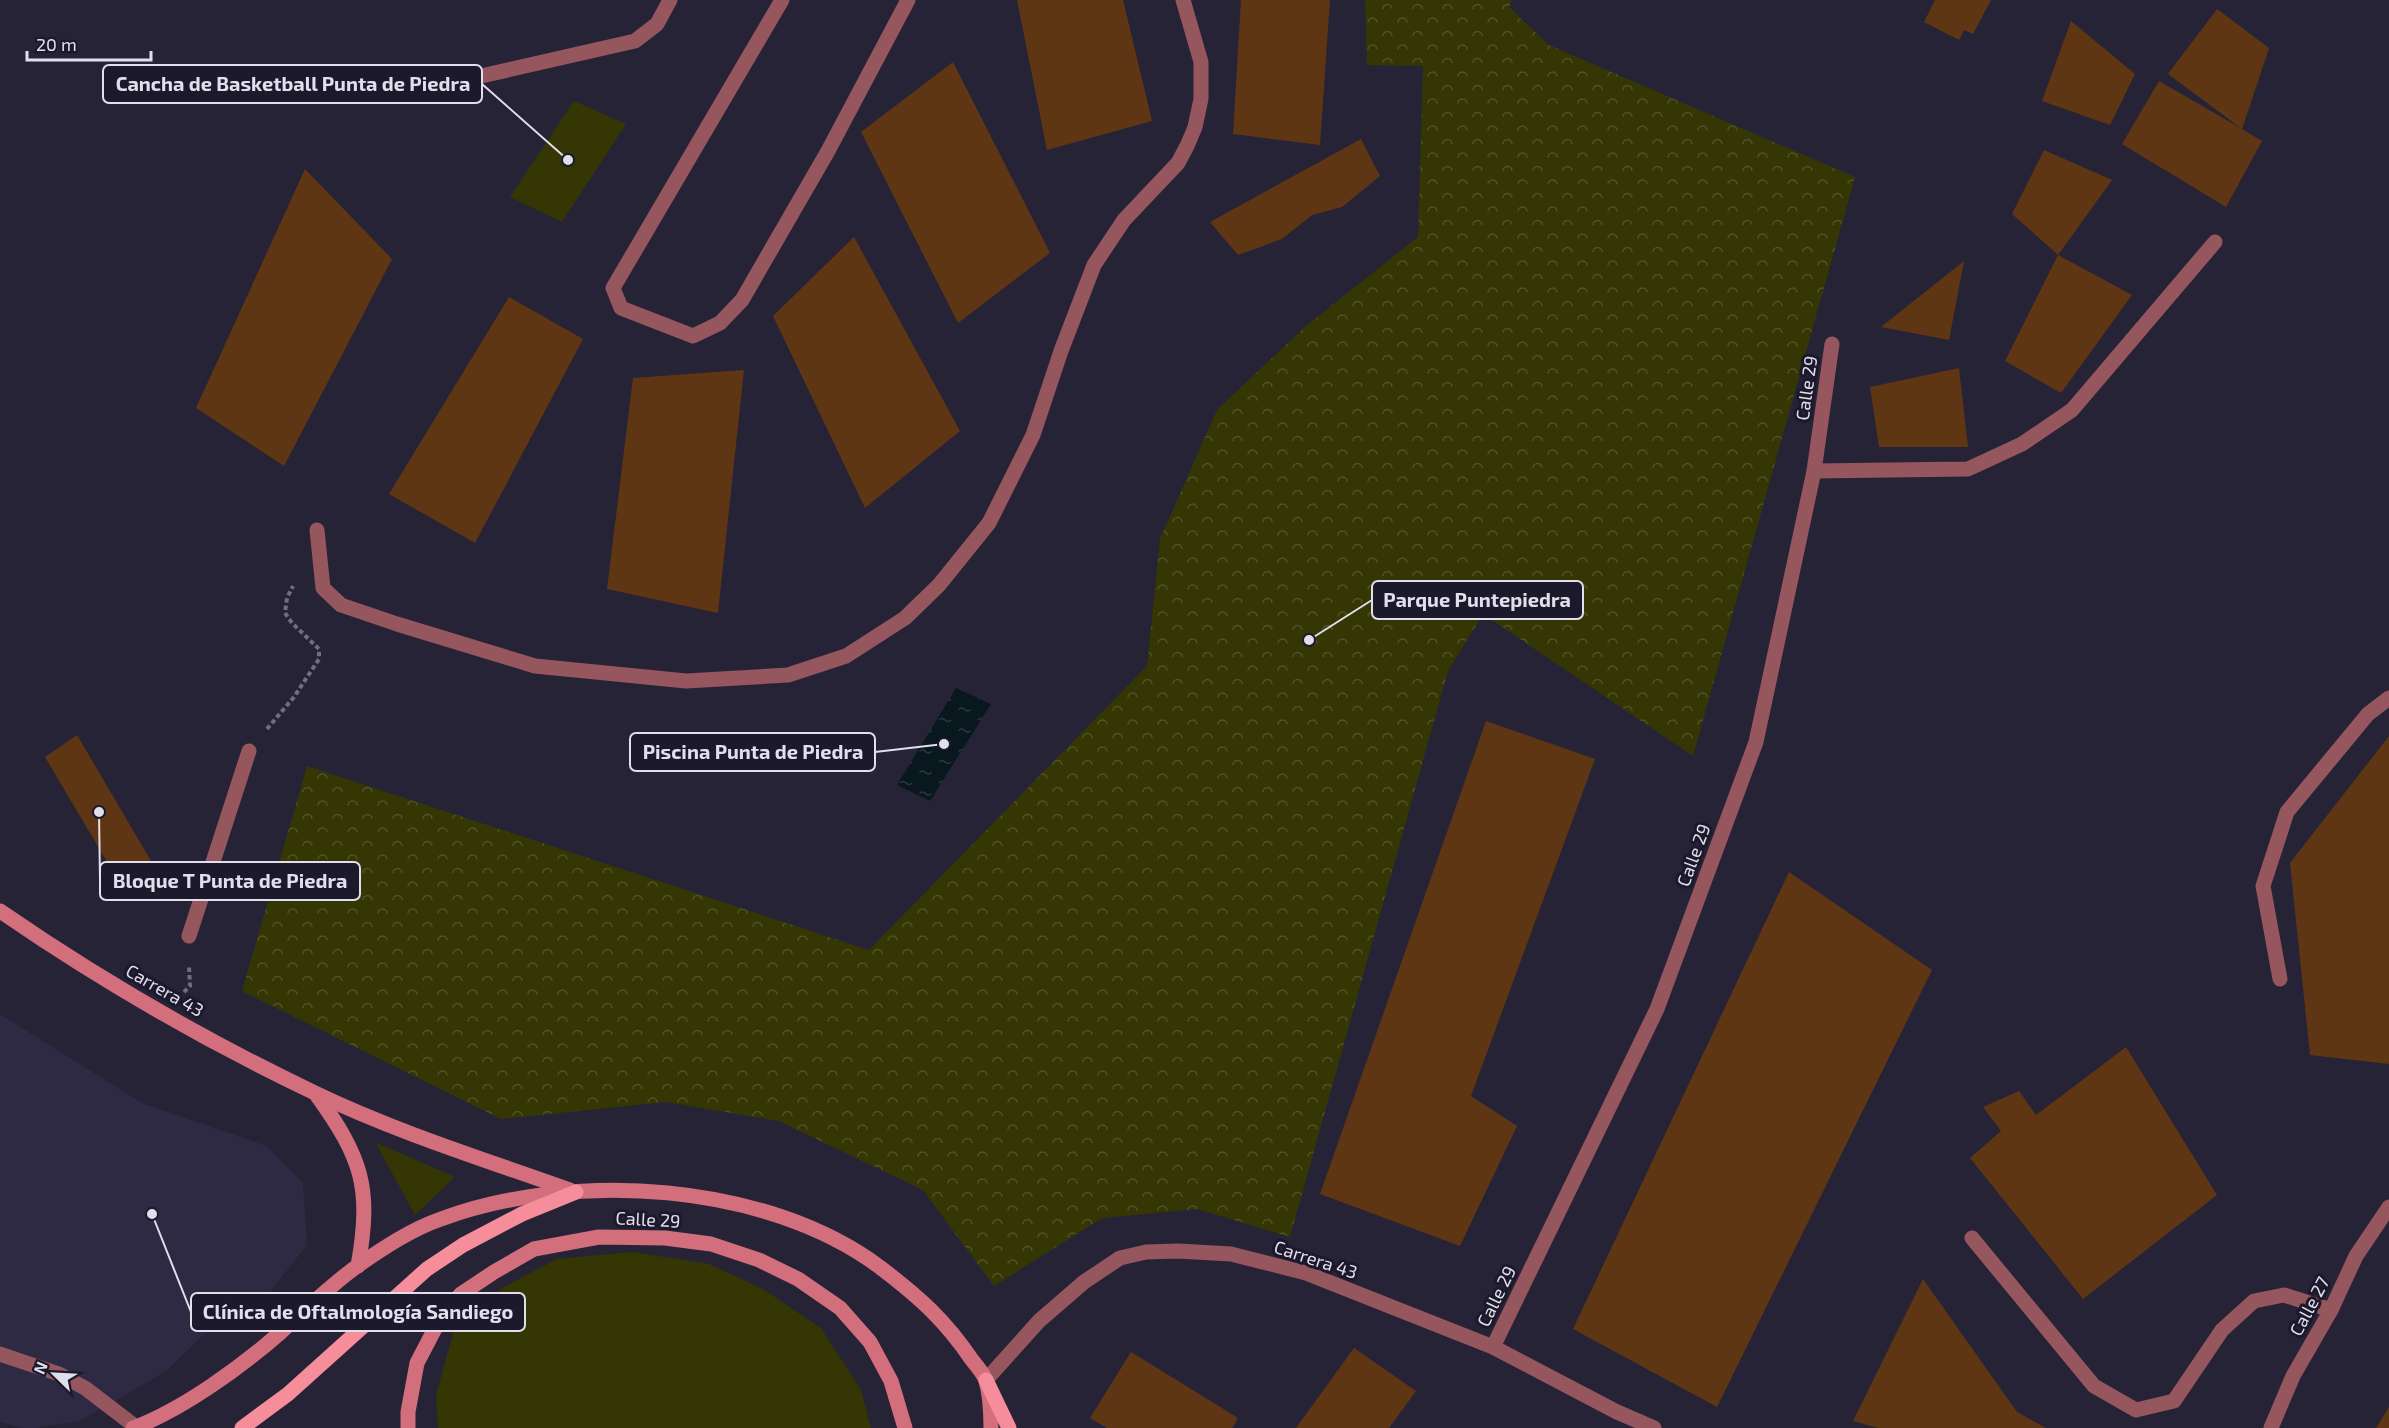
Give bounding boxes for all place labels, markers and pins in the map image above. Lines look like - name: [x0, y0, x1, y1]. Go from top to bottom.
- callout: Cancha de Basketball Punta de Piedra: [103, 65, 482, 103]
- callout: Parque Puntepiedra: [1372, 581, 1583, 619]
- callout: Piscina Punta de Piedra: [630, 733, 875, 771]
- callout: Bloque T Punta de Piedra: [100, 862, 360, 900]
- callout: Clínica de Oftalmología Sandiego: [191, 1293, 525, 1331]

